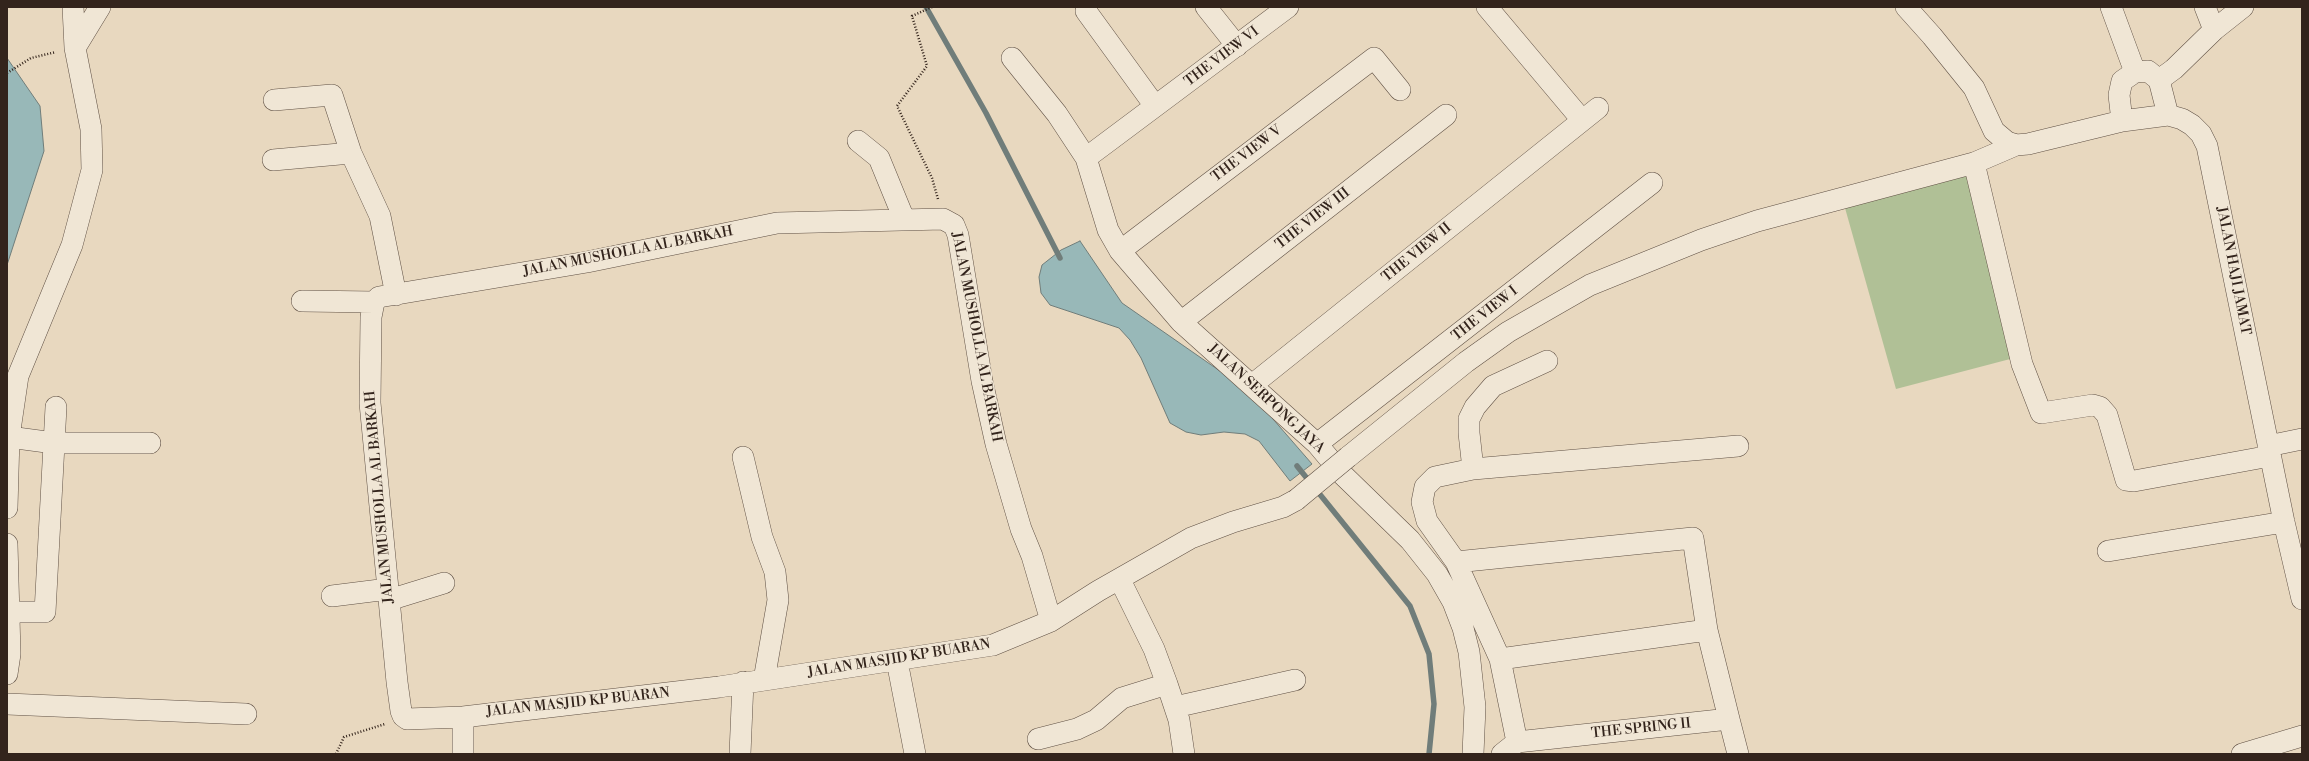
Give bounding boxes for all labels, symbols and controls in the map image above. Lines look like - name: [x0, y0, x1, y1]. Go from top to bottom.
- street label: THE VIEW VI: [1181, 23, 1263, 91]
- street label: THE VIEW V: [1208, 122, 1286, 186]
- street label: THE VIEW III: [1272, 185, 1354, 253]
- street label: JALAN HAJI JAMAT: [2212, 205, 2254, 337]
- street label: THE VIEW II: [1379, 220, 1455, 286]
- street label: JALAN MUSHOLLA AL BARKAH: [522, 223, 734, 281]
- street label: JALAN MUSHOLLA AL BARKAH: [947, 231, 1005, 443]
- street label: THE VIEW I: [1449, 283, 1521, 345]
- street label: JALAN SERPONG JAYA: [1204, 341, 1328, 457]
- street label: JALAN MUSHOLLA AL BARKAH: [362, 390, 398, 604]
- street label: JALAN MASJID KP BUARAN: [807, 636, 991, 682]
- street label: JALAN MASJID KP BUARAN: [485, 685, 671, 721]
- street label: THE SPRING II: [1590, 715, 1692, 743]

